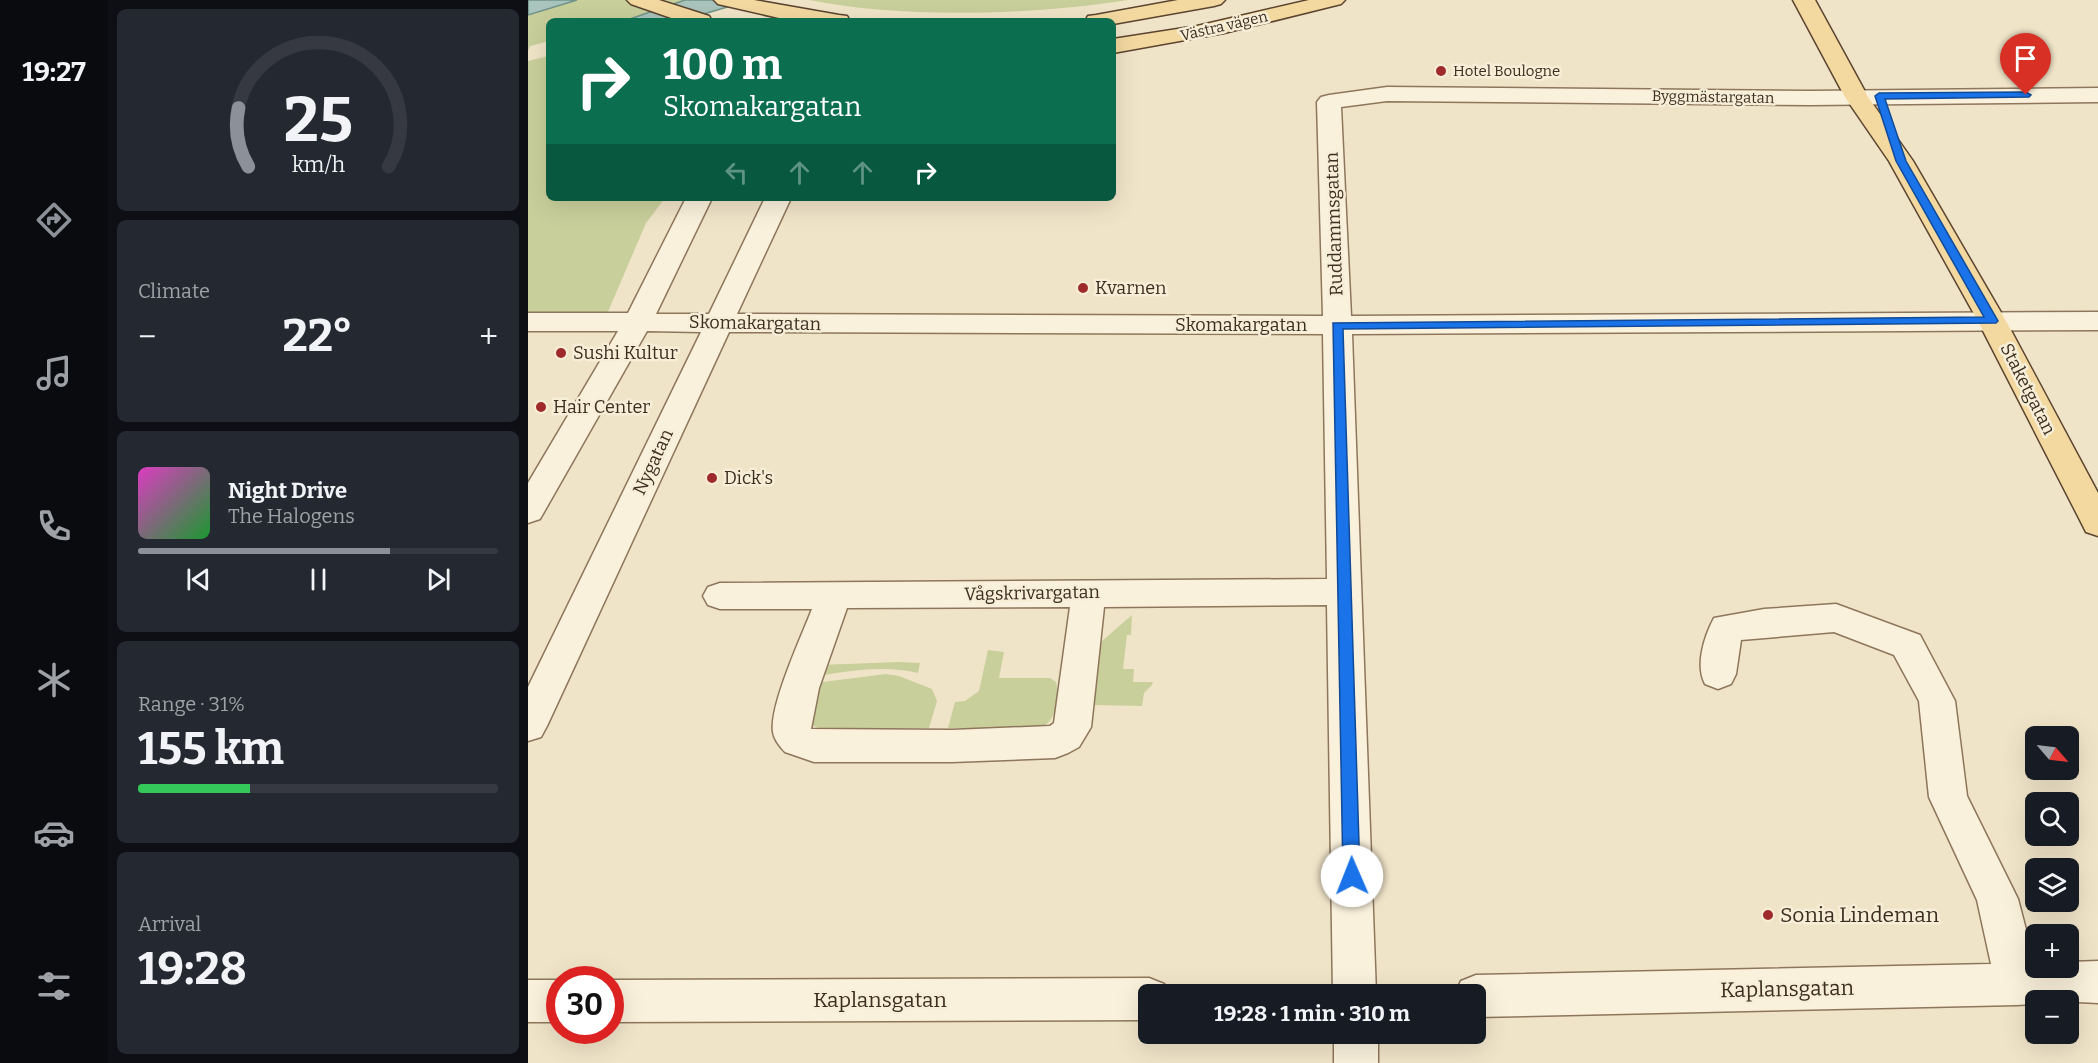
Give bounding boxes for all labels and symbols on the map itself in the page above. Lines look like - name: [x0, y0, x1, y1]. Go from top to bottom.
- street label: Västra vägen: [1179, 7, 1270, 45]
- pin: [2000, 33, 2051, 95]
- place label: Hotel Boulogne: [1453, 62, 1560, 80]
- marker: Hotel Boulogne: [1434, 64, 1448, 78]
- street label: Byggmästargatan: [1652, 87, 1775, 107]
- street label: Ruddammsgatan: [1320, 151, 1348, 296]
- place label: Kvarnen: [1095, 277, 1167, 299]
- marker: Kvarnen: [1076, 281, 1090, 295]
- street label: Skomakargatan: [689, 311, 822, 335]
- street label: Skomakargatan: [1175, 314, 1308, 336]
- street label: Staketgatan: [1996, 340, 2061, 439]
- place label: Sushi Kultur: [573, 342, 678, 364]
- marker: Sushi Kultur: [554, 346, 568, 360]
- place label: Hair Center: [553, 396, 650, 418]
- marker: Hair Center: [534, 400, 548, 414]
- street label: Nygatan: [628, 425, 678, 498]
- place label: Dick's: [724, 467, 773, 489]
- marker: Dick's: [705, 471, 719, 485]
- street label: Vågskrivargatan: [964, 581, 1101, 605]
- north arrow: [2025, 726, 2079, 780]
- position arrow: [1320, 844, 1384, 908]
- place label: Sonia Lindeman: [1780, 902, 1939, 928]
- marker: Sonia Lindeman: [1761, 908, 1775, 922]
- speed limit sign: 30: [546, 966, 624, 1044]
- street label: Kaplansgatan: [1720, 975, 1854, 1003]
- street label: Kaplansgatan: [813, 987, 947, 1013]

